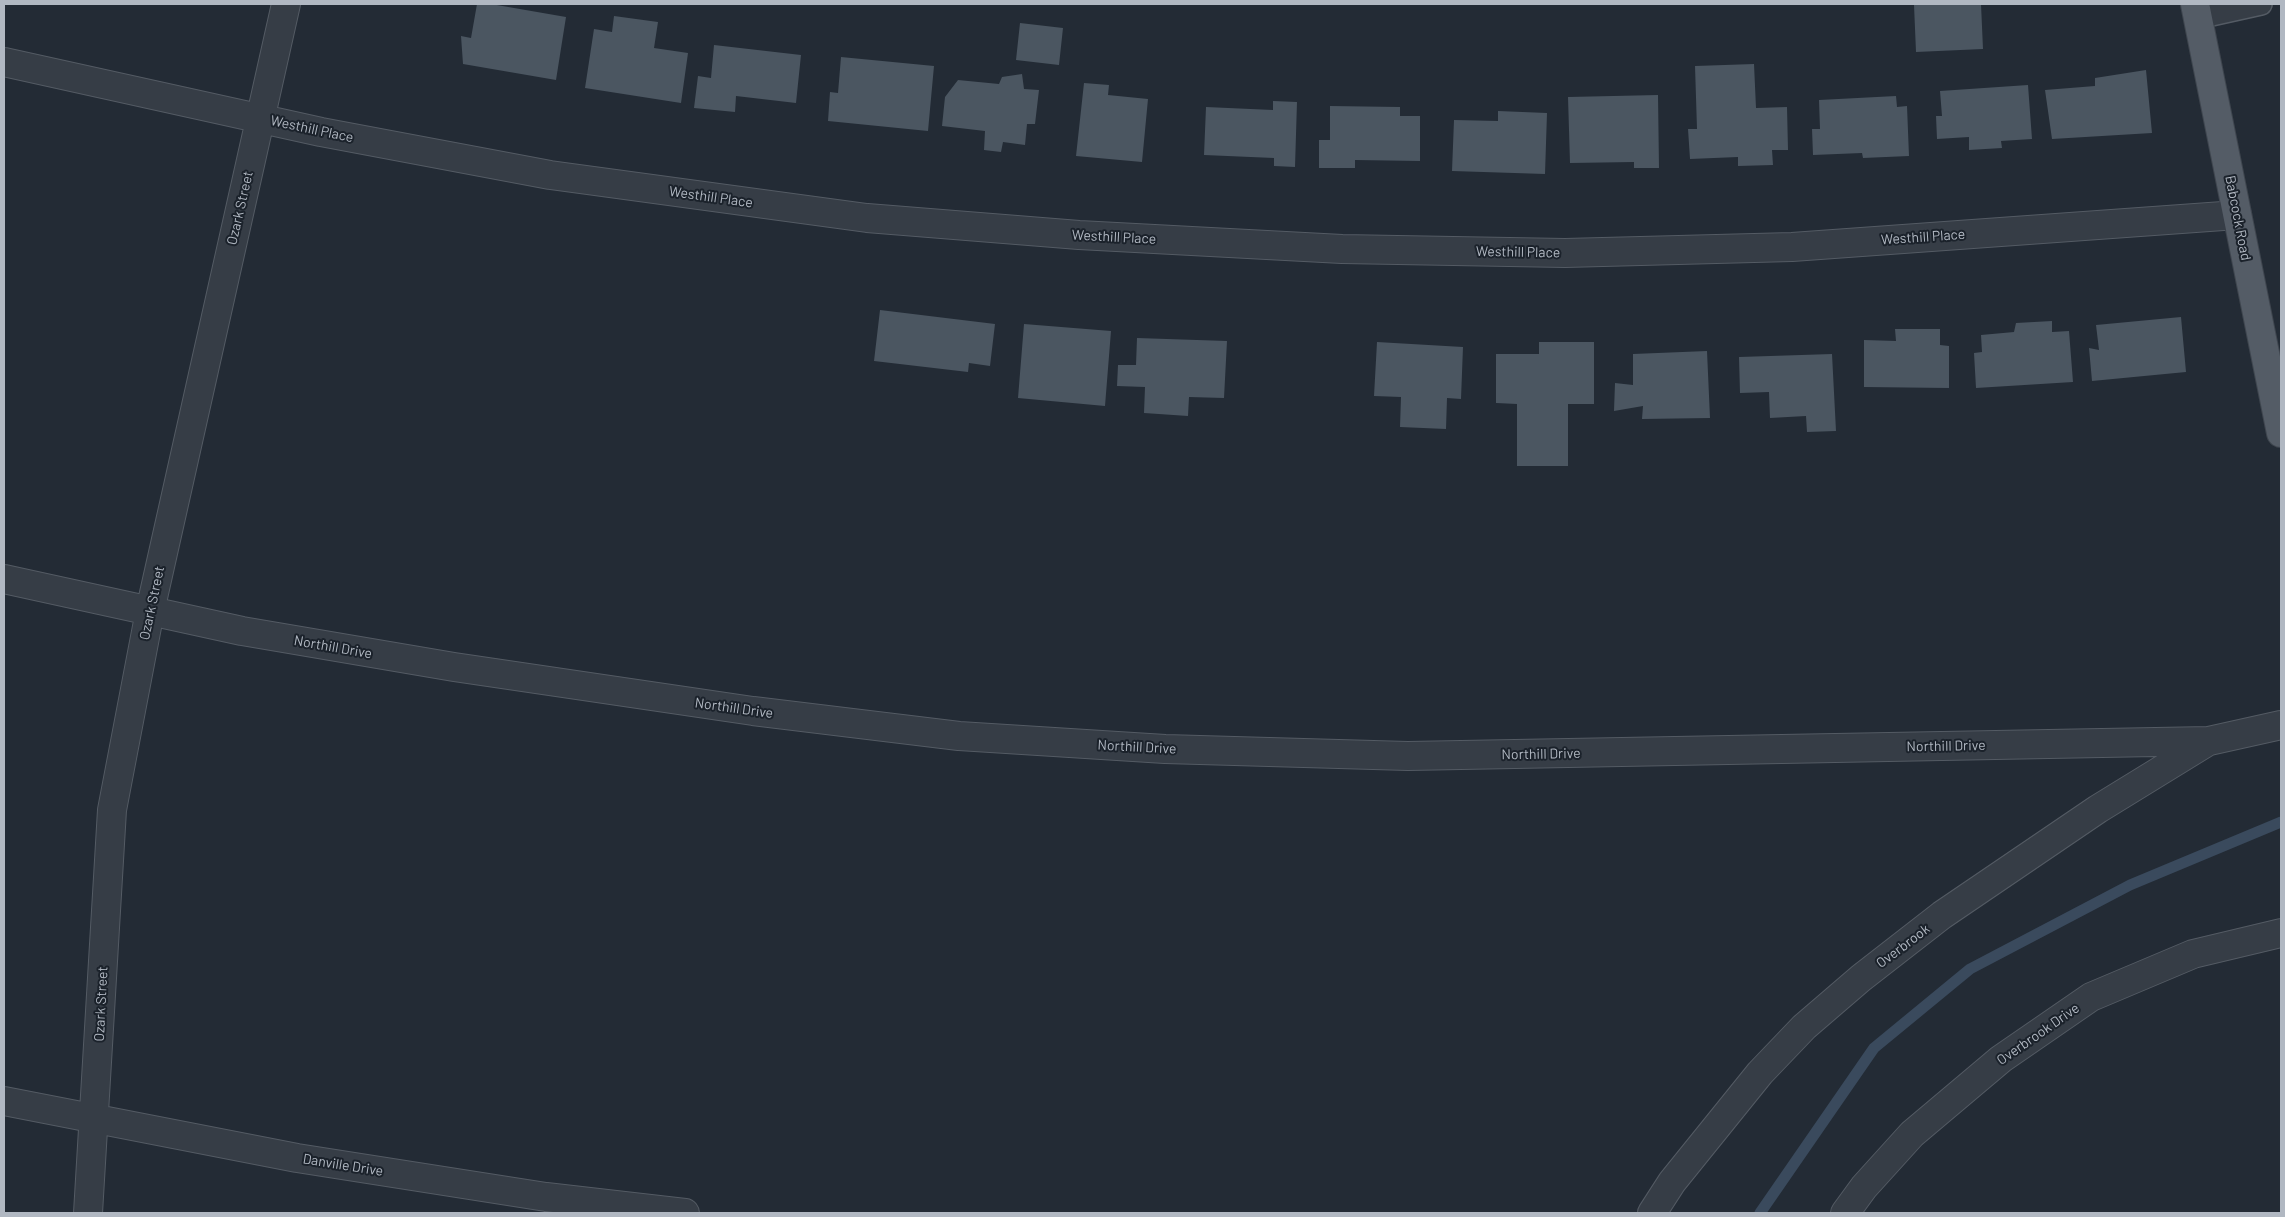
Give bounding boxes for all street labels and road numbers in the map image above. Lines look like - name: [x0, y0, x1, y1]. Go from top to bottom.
- street label: Westhill Place: [269, 112, 355, 146]
- street label: Ozark Street: [223, 169, 257, 247]
- street label: Babcock Road: [2222, 174, 2254, 262]
- street label: Westhill Place: [668, 183, 754, 211]
- street label: Westhill Place: [1071, 226, 1157, 248]
- street label: Westhill Place: [1880, 226, 1966, 248]
- street label: Westhill Place: [1476, 243, 1560, 261]
- street label: Ozark Street: [136, 564, 168, 642]
- street label: Northill Drive: [293, 632, 373, 662]
- street label: Northill Drive: [694, 694, 774, 722]
- street label: Northill Drive: [1097, 737, 1177, 757]
- street label: Northill Drive: [1906, 737, 1986, 755]
- street label: Northill Drive: [1501, 745, 1581, 763]
- street label: Overbrook: [1873, 920, 1933, 972]
- street label: Ozark Street: [91, 966, 111, 1042]
- street label: Overbrook Drive: [1994, 999, 2082, 1069]
- street label: Danville Drive: [302, 1150, 384, 1180]

